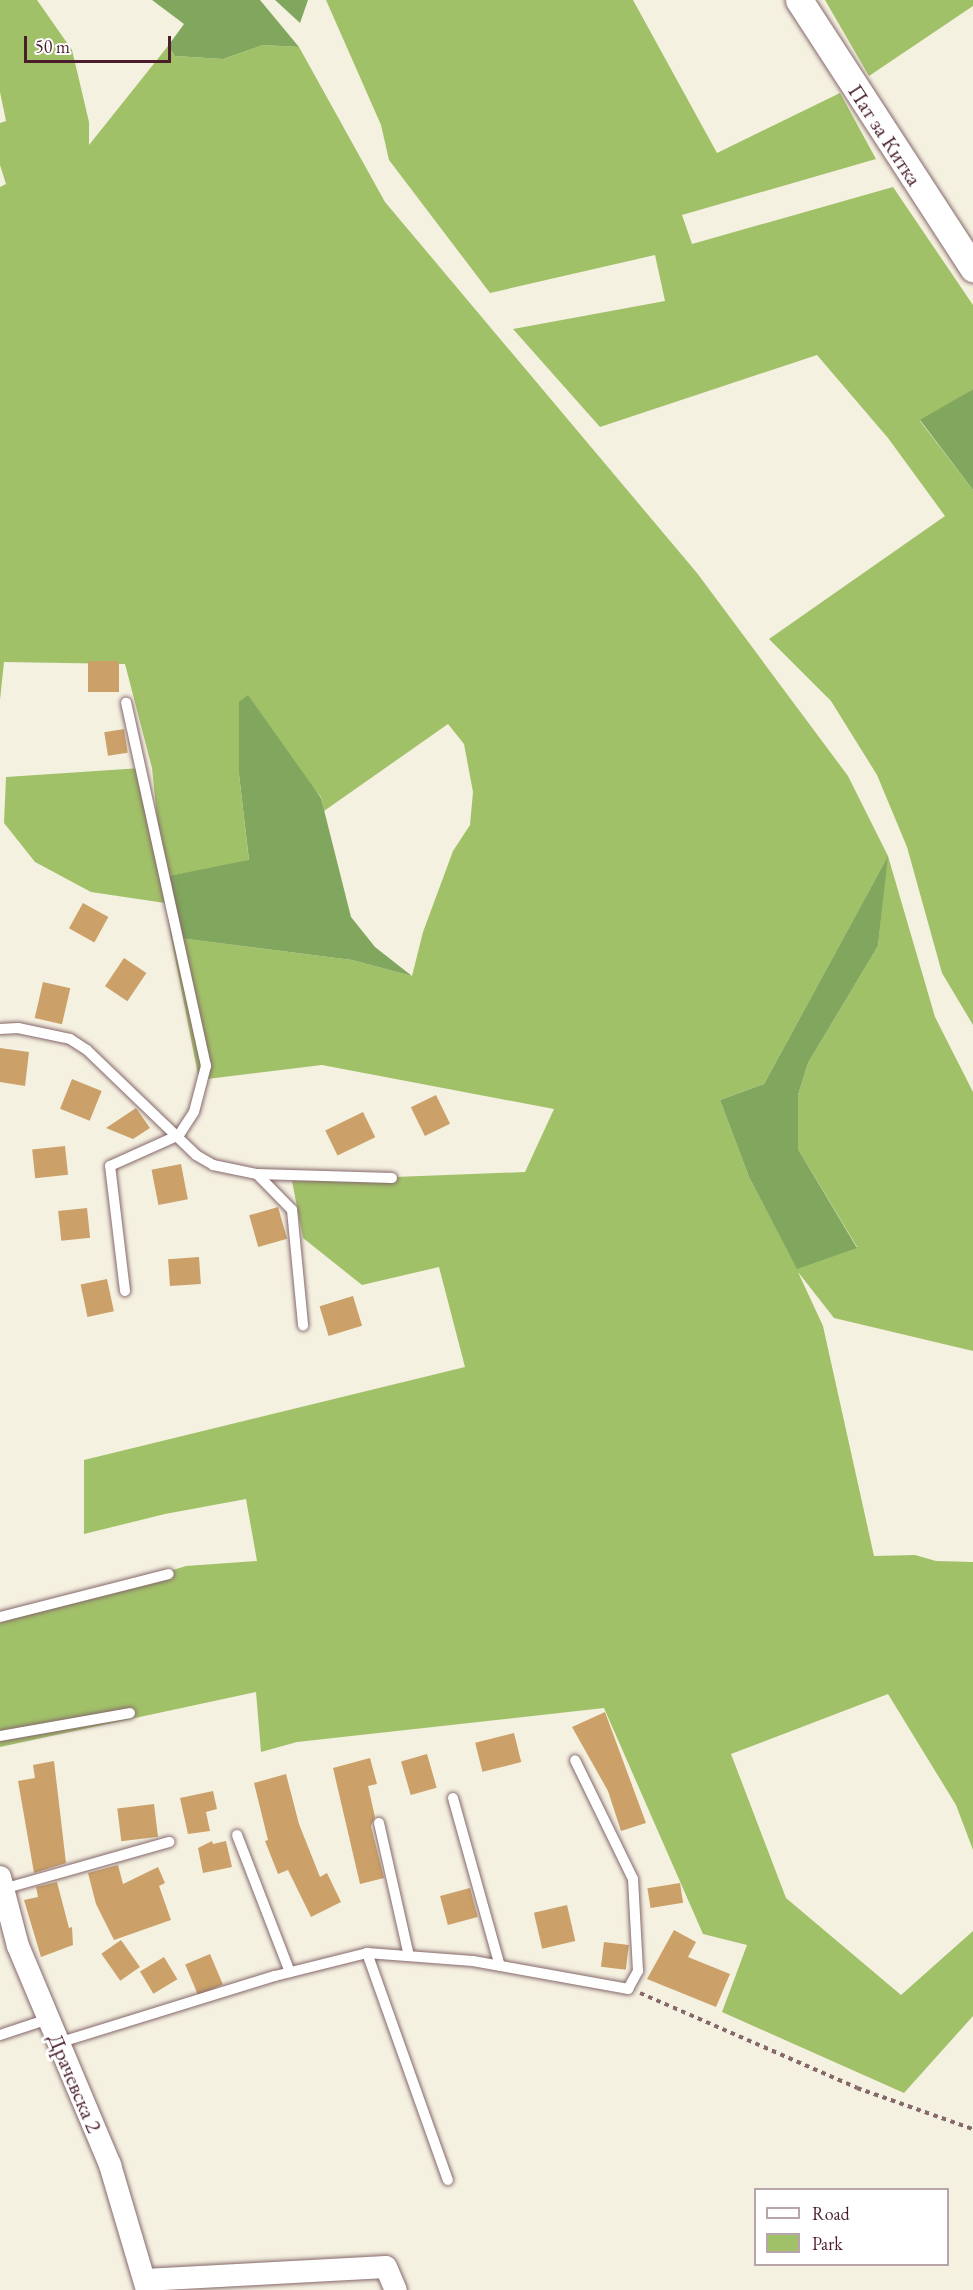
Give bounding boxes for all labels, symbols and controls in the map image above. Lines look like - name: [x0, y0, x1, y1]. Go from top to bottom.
- scale bar: [27, 24, 174, 62]
- text: 50 m: [35, 35, 70, 58]
- street label: Пат за Китка: [842, 79, 928, 191]
- street label: Драчевска 2: [42, 2029, 108, 2137]
- legend: [754, 2188, 949, 2266]
- text: Road: [812, 2202, 850, 2225]
- text: Park: [812, 2232, 843, 2255]

